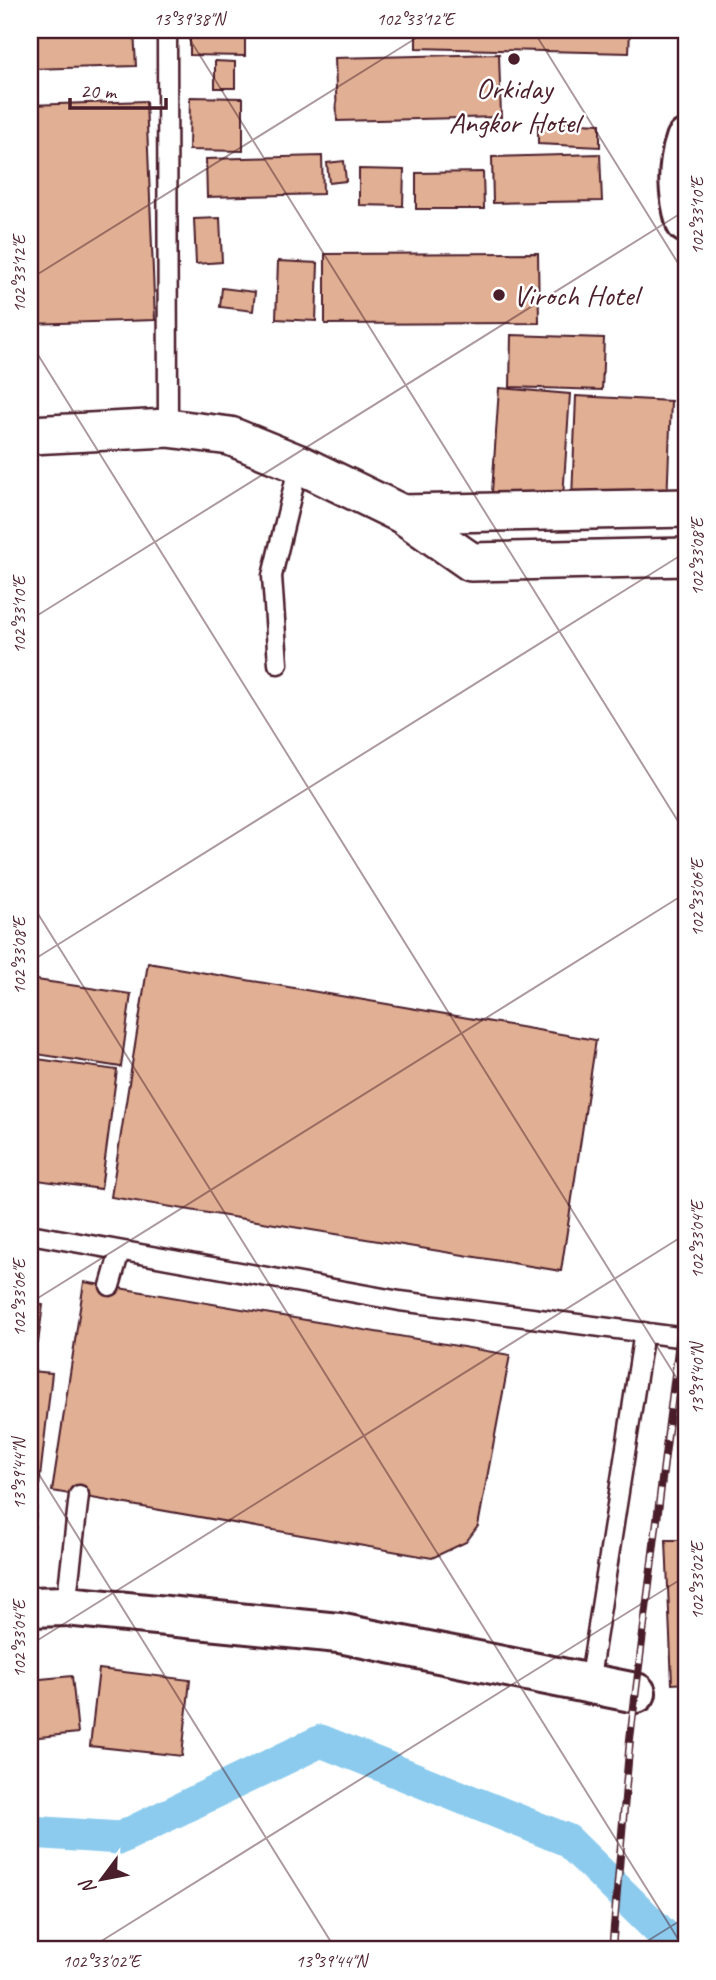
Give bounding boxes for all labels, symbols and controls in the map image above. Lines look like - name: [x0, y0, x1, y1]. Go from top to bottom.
- text: 13°39'38"N: [154, 8, 228, 30]
- text: 102°33'12"E: [376, 8, 456, 30]
- marker: Orkiday Angkor Hotel: [506, 51, 522, 67]
- scale bar: [70, 66, 166, 110]
- place label: Orkiday Angkor Hotel: [449, 69, 584, 141]
- text: 20 m: [80, 78, 118, 104]
- text: 102°33'10"E: [686, 175, 708, 255]
- text: 102°33'12"E: [8, 233, 30, 313]
- place label: Viroch Hotel: [513, 276, 643, 314]
- marker: Viroch Hotel: [491, 287, 507, 303]
- text: 102°33'08"E: [686, 516, 708, 596]
- text: 102°33'10"E: [8, 574, 30, 654]
- text: 102°33'06"E: [686, 857, 708, 937]
- text: 102°33'08"E: [8, 915, 30, 995]
- text: 102°33'04"E: [686, 1199, 708, 1279]
- text: 102°33'06"E: [8, 1257, 30, 1337]
- text: 13°39'40"N: [686, 1340, 708, 1414]
- text: 13°39'44"N: [8, 1435, 30, 1509]
- text: 102°33'02"E: [686, 1540, 708, 1620]
- text: 102°33'04"E: [8, 1598, 30, 1678]
- north arrow: [66, 1843, 136, 1913]
- text: N: [73, 1873, 102, 1899]
- text: 102°33'02"E: [62, 1950, 142, 1972]
- text: 13°39'44"N: [296, 1950, 370, 1972]

